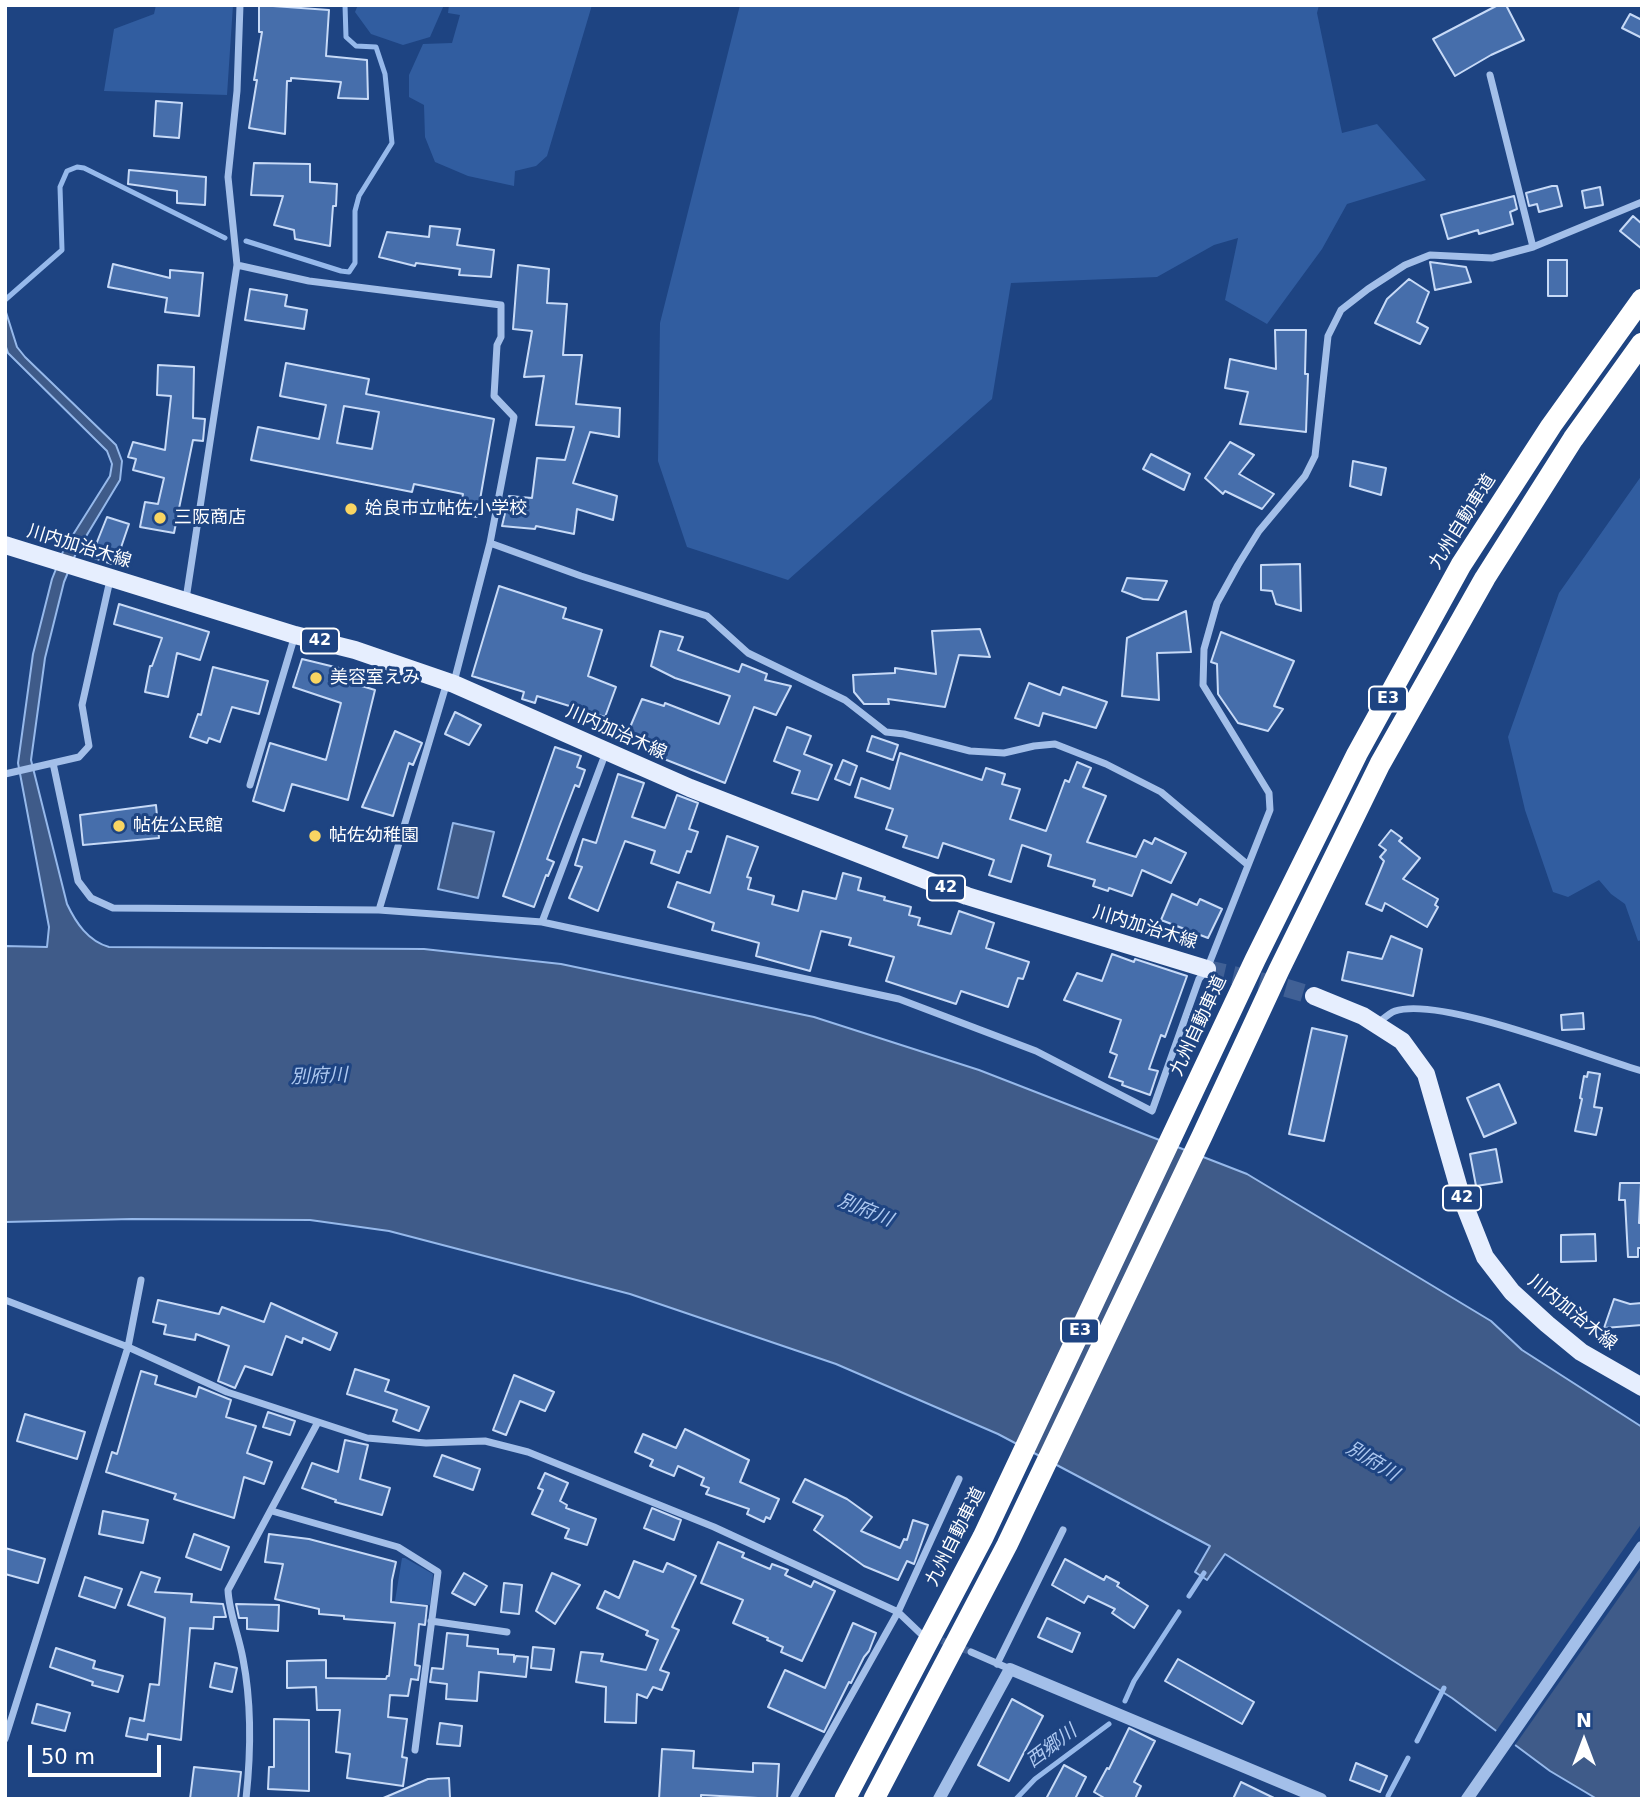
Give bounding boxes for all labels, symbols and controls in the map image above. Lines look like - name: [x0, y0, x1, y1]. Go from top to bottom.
- street label: 九州自動車道: [1425, 470, 1501, 574]
- place label: 姶良市立帖佐小学校: [365, 498, 527, 520]
- marker: 姶良市立帖佐小学校: [343, 501, 359, 517]
- place label: 三阪商店: [174, 507, 246, 529]
- marker: 三阪商店: [152, 510, 168, 526]
- street label: 川内加治木線: [24, 521, 134, 573]
- road number: 42: [301, 628, 339, 654]
- place label: 美容室えみ: [330, 667, 420, 689]
- marker: 美容室えみ: [308, 670, 324, 686]
- road number: E3: [1369, 686, 1407, 712]
- street label: 川内加治木線: [562, 701, 670, 765]
- place label: 帖佐公民館: [133, 815, 223, 837]
- marker: 帖佐公民館: [111, 818, 127, 834]
- place label: 帖佐幼稚園: [329, 825, 419, 847]
- marker: 帖佐幼稚園: [307, 828, 323, 844]
- road number: 42: [927, 876, 965, 900]
- street label: 川内加治木線: [1090, 902, 1200, 954]
- street label: 九州自動車道: [1166, 972, 1232, 1080]
- water label: 別府川: [290, 1065, 348, 1089]
- road number: 42: [1443, 1186, 1481, 1210]
- water label: 別府川: [834, 1190, 896, 1232]
- street label: 川内加治木線: [1523, 1271, 1621, 1355]
- road number: E3: [1061, 1318, 1099, 1344]
- water label: 別府川: [1342, 1438, 1402, 1486]
- street label: 九州自動車道: [922, 1484, 990, 1590]
- north arrow: [1549, 1706, 1619, 1776]
- text: N: [1576, 1709, 1592, 1731]
- water label: 西郷川: [1022, 1721, 1082, 1773]
- scale bar: [32, 1730, 164, 1774]
- text: 50 m: [41, 1745, 95, 1769]

